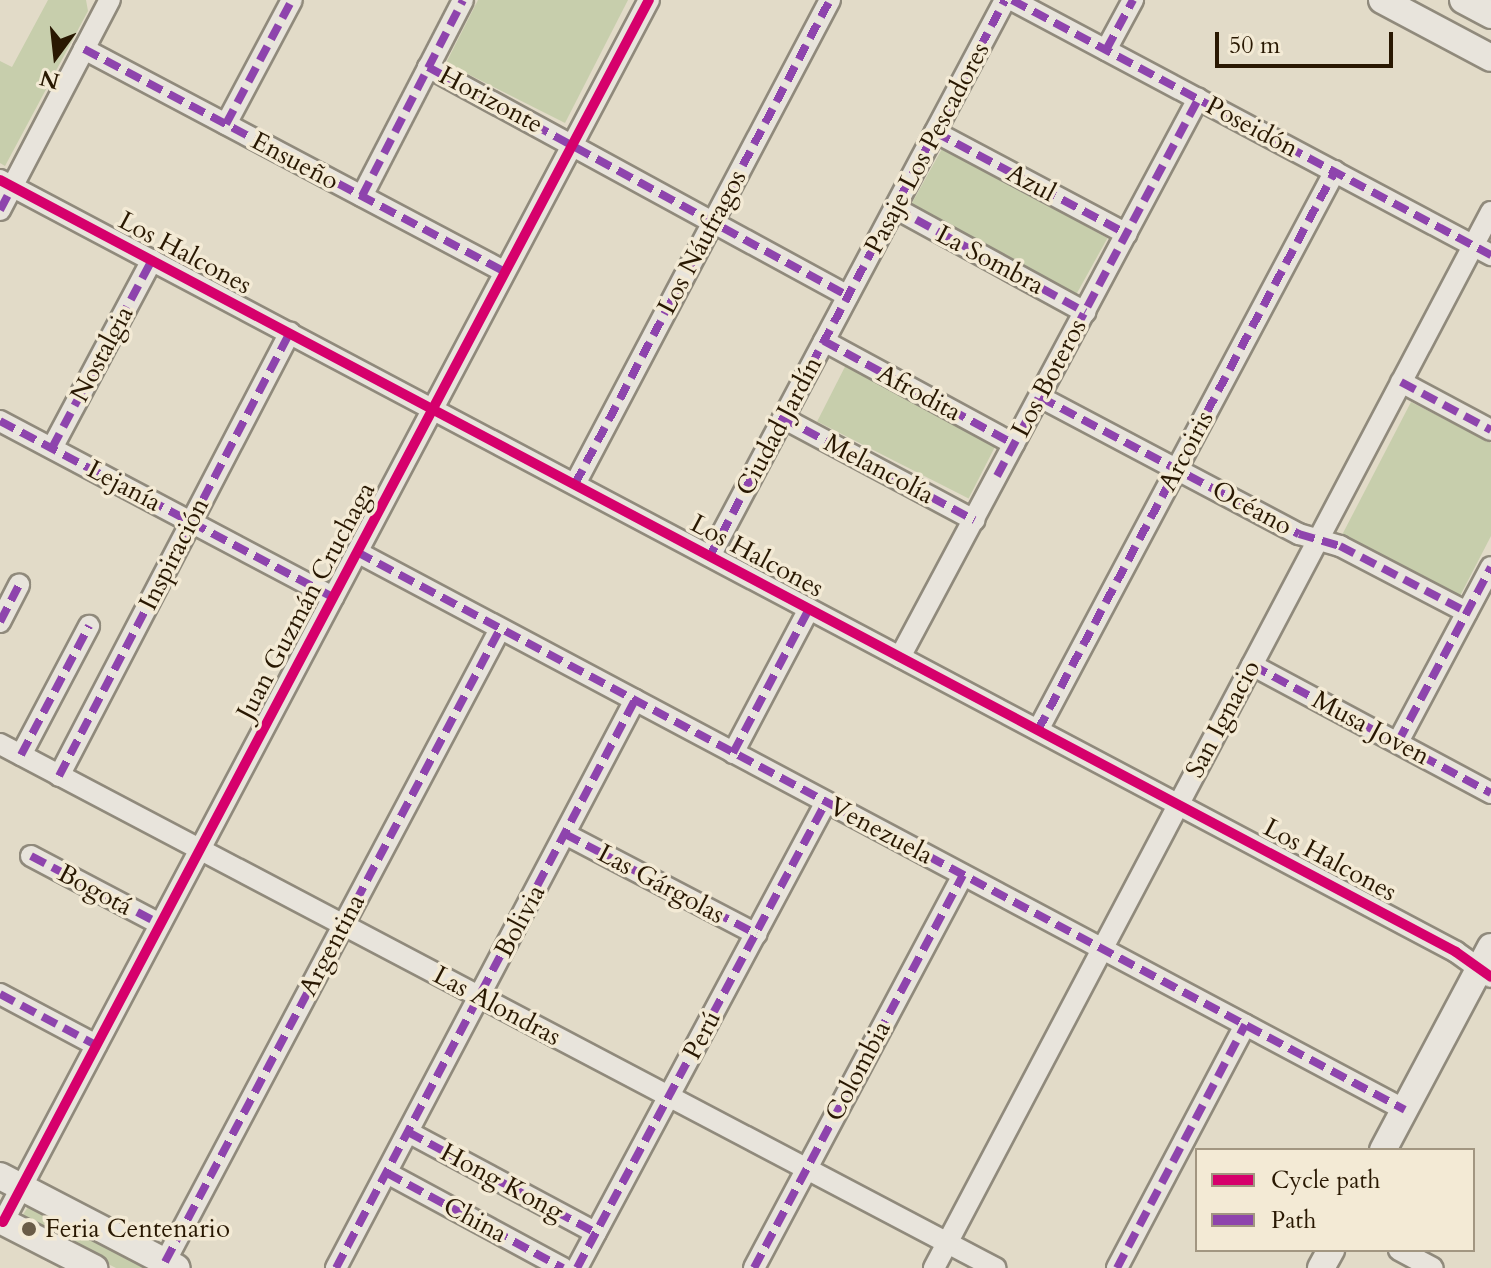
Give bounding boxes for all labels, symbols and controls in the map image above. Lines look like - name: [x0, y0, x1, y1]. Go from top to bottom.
- north arrow: [16, 16, 96, 96]
- scale bar: [1219, 16, 1397, 66]
- text: 50 m: [1229, 29, 1280, 62]
- street label: Pasaje Los Pescadores: [858, 37, 996, 259]
- street label: Horizonte: [434, 60, 548, 140]
- text: N: [37, 62, 63, 96]
- street label: Poseidón: [1201, 90, 1303, 164]
- street label: Ensueño: [246, 125, 344, 197]
- street label: Azul: [1001, 157, 1061, 209]
- street label: Los Náufragos: [651, 164, 753, 320]
- street label: Los Halcones: [113, 205, 257, 301]
- street label: La Sombra: [931, 219, 1049, 301]
- street label: Nostalgia: [64, 301, 140, 407]
- street label: Los Boteros: [1005, 314, 1093, 442]
- street label: Ciudad Jardín: [729, 351, 829, 501]
- street label: Afrodita: [872, 358, 966, 428]
- street label: Arcoiris: [1152, 405, 1220, 497]
- street label: Melancolía: [819, 427, 939, 511]
- street label: Lejanía: [82, 454, 166, 518]
- street label: Océano: [1207, 474, 1297, 542]
- street label: Juan Guzmán Cruchaga: [230, 477, 382, 725]
- street label: Inspiración: [132, 492, 216, 616]
- street label: Los Halcones: [685, 508, 829, 604]
- street label: San Ignacio: [1179, 655, 1267, 783]
- street label: Musa Joven: [1307, 684, 1435, 772]
- street label: Venezuela: [824, 791, 938, 871]
- street label: Los Halcones: [1258, 812, 1402, 908]
- street label: Las Gárgolas: [592, 838, 730, 930]
- street label: Bogotá: [52, 857, 138, 923]
- street label: Bolivia: [488, 880, 552, 962]
- street label: Argentina: [292, 889, 372, 1001]
- street label: Las Alondras: [428, 959, 566, 1053]
- street label: Perú: [676, 1005, 728, 1065]
- street label: Colombia: [819, 1016, 897, 1126]
- street label: Hong Kong: [435, 1137, 569, 1227]
- legend: [1195, 1148, 1475, 1252]
- text: Cycle path: [1271, 1164, 1380, 1197]
- street label: China: [438, 1190, 512, 1250]
- text: Path: [1271, 1204, 1316, 1237]
- place label: Feria Centenario: [45, 1213, 230, 1245]
- marker: Feria Centenario: [20, 1220, 38, 1238]

